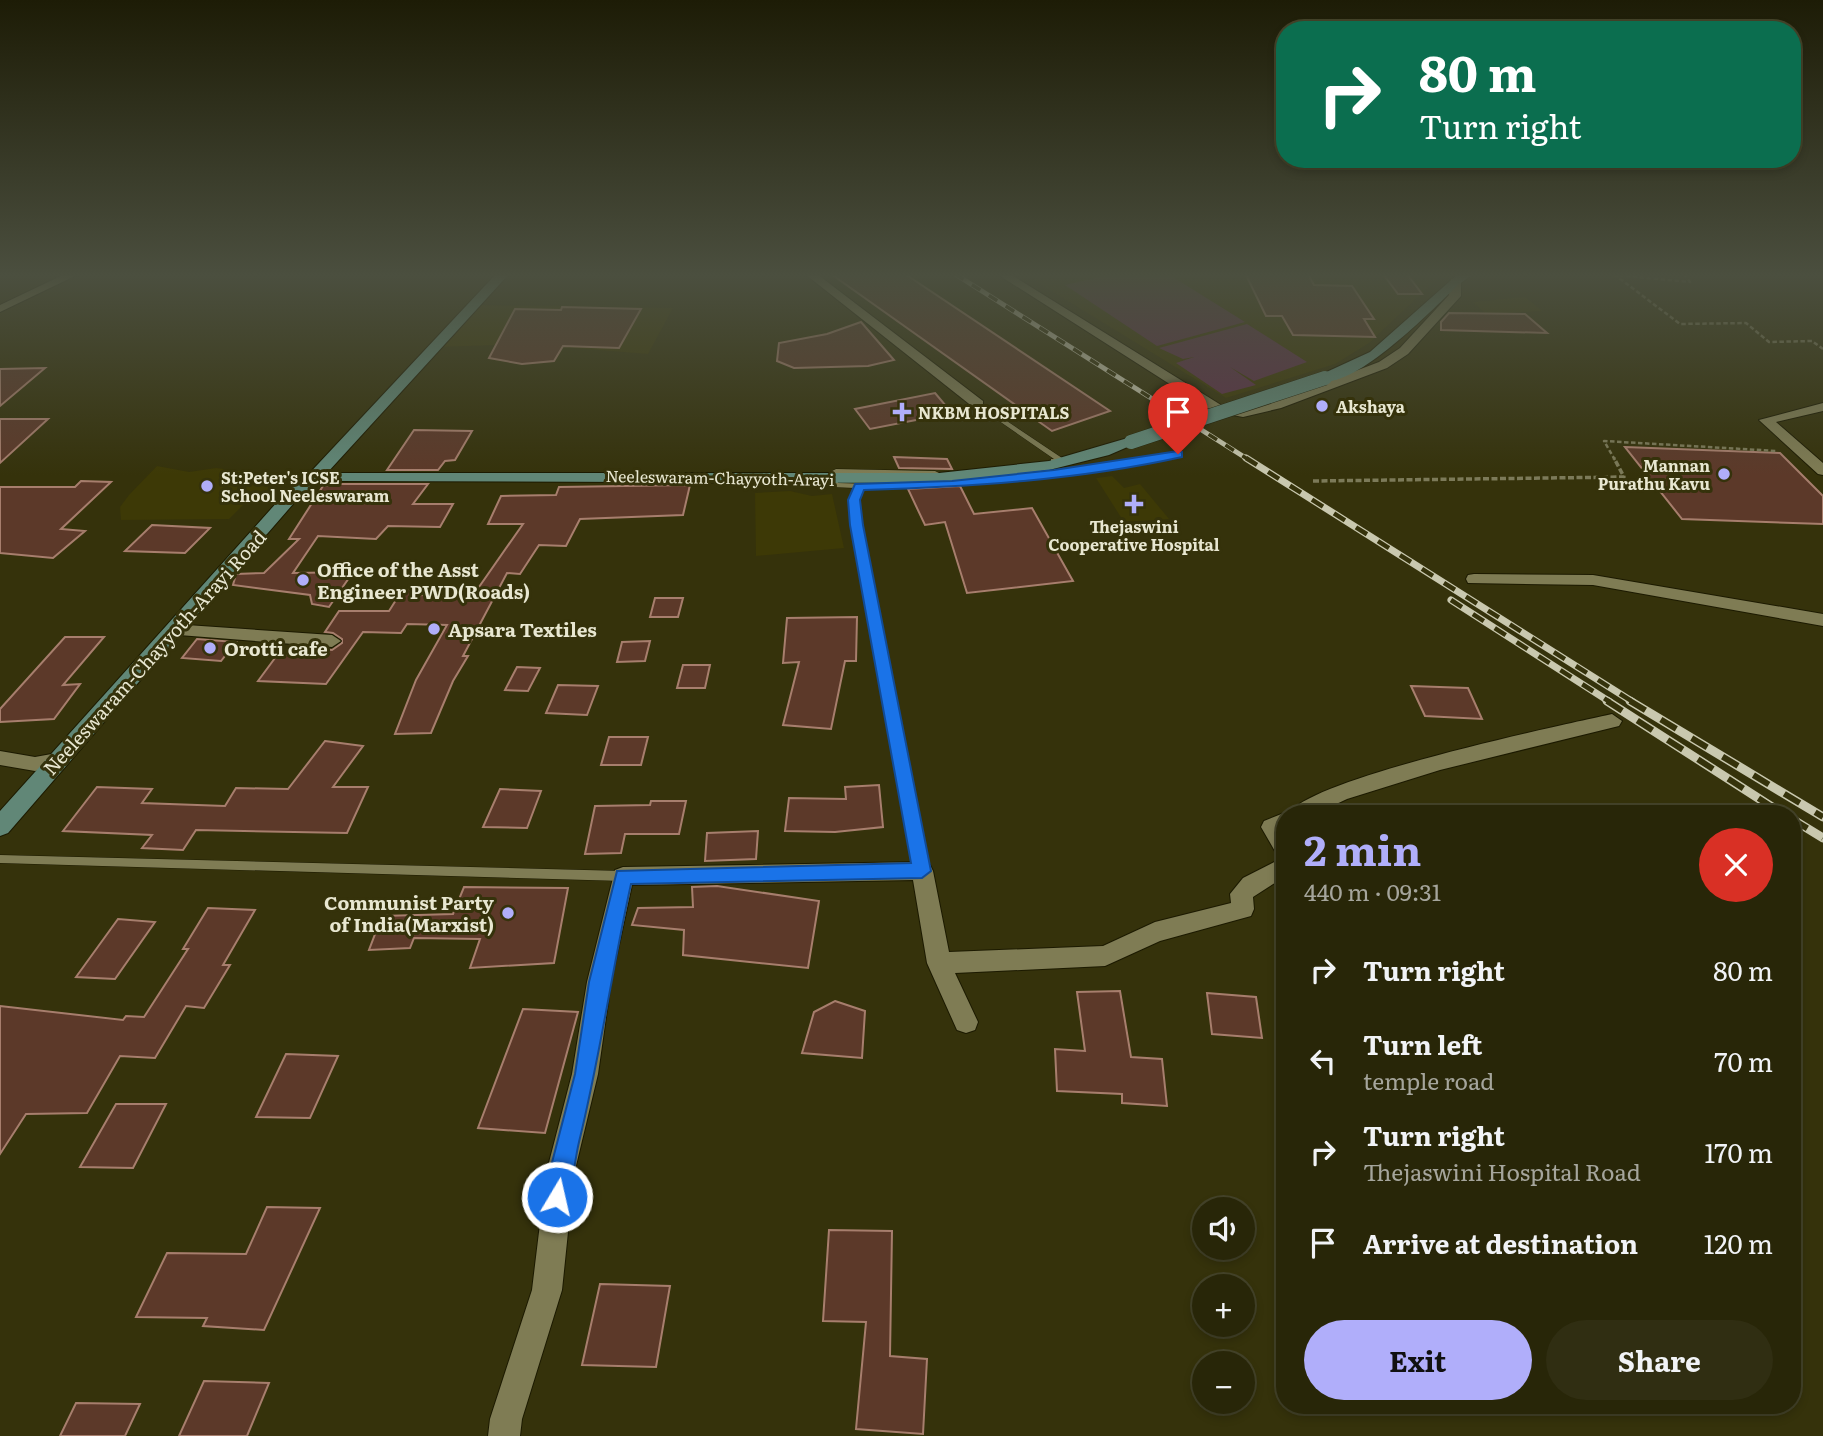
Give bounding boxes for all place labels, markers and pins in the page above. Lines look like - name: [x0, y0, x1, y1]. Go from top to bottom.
- pin: [1148, 382, 1208, 454]
- place label: Akshaya: [1336, 394, 1406, 418]
- marker: Akshaya: [1314, 398, 1330, 414]
- place label: NKBM HOSPITALS: [918, 400, 1070, 424]
- marker: NKBM HOSPITALS: [892, 402, 912, 422]
- place label: Mannan Purathu Kavu: [1598, 453, 1710, 495]
- place label: St:Peter's ICSE School Neeleswaram: [221, 465, 390, 507]
- marker: Mannan Purathu Kavu: [1716, 466, 1732, 482]
- marker: St:Peter's ICSE School Neeleswaram: [199, 478, 215, 494]
- marker: Thejaswini Cooperative Hospital: [1124, 494, 1144, 514]
- place label: Thejaswini Cooperative Hospital: [1048, 514, 1220, 556]
- place label: Office of the Asst Engineer PWD(Roads): [317, 555, 530, 605]
- marker: Office of the Asst Engineer PWD(Roads): [295, 572, 311, 588]
- place label: Apsara Textiles: [448, 615, 597, 643]
- marker: Apsara Textiles: [426, 621, 442, 637]
- place label: Orotti cafe: [224, 634, 328, 662]
- marker: Orotti cafe: [202, 640, 218, 656]
- place label: Communist Party of India(Marxist): [324, 888, 494, 938]
- marker: Communist Party of India(Marxist): [500, 905, 516, 921]

